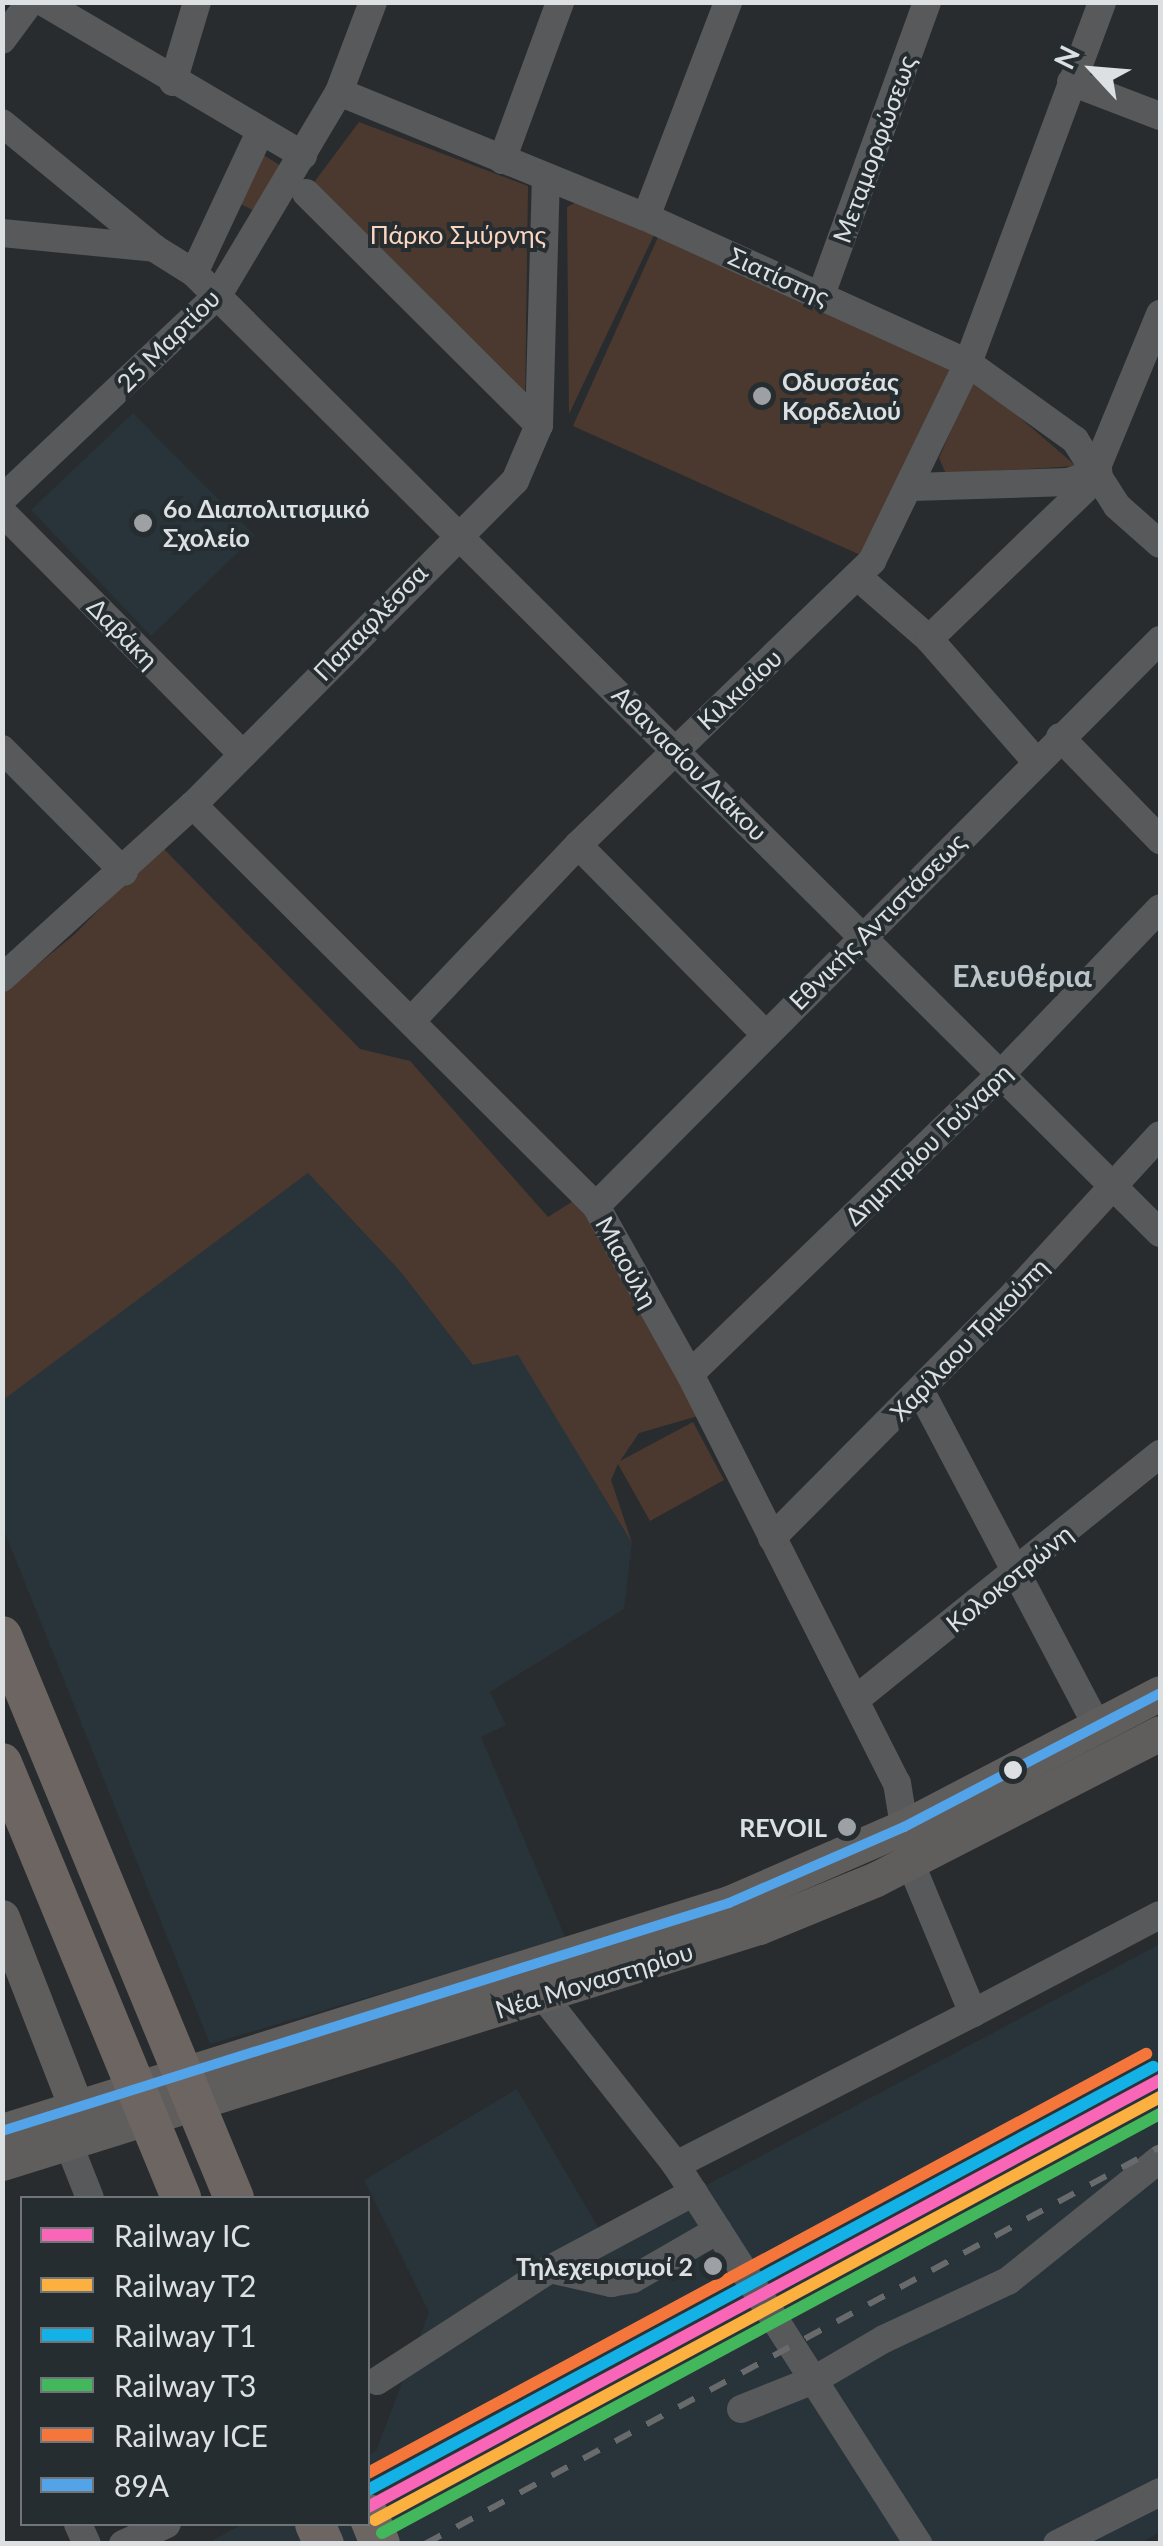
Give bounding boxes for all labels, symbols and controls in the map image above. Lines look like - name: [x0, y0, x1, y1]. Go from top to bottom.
- north arrow: [1043, 20, 1143, 120]
- text: N: [1046, 40, 1086, 74]
- street label: Μεταμορφώσεως: [826, 51, 922, 247]
- park label: Πάρκο Σμύρνης: [370, 219, 546, 249]
- street label: Σιατίστης: [724, 241, 834, 311]
- street label: 25 Μαρτίου: [110, 282, 226, 398]
- place label: Οδυσσέας Κορδελιού: [782, 367, 901, 426]
- marker: Οδυσσέας Κορδελιού: [751, 385, 773, 407]
- place label: 6ο Διαπολιτισμικό Σχολείο: [163, 494, 370, 553]
- marker: 6ο Διαπολιτισμικό Σχολείο: [132, 512, 154, 534]
- street label: Παπαφλέσσα: [307, 557, 433, 687]
- street label: Δαβάκη: [81, 591, 165, 675]
- street label: Κιλκισίου: [690, 642, 788, 736]
- street label: Αθανασίου Διάκου: [606, 679, 774, 847]
- street label: Εθνικής Αντιστάσεως: [782, 826, 972, 1016]
- district label: Ελευθέρια: [952, 957, 1092, 993]
- street label: Δημητρίου Γούναρη: [838, 1057, 1018, 1231]
- street label: Μιαούλη: [590, 1211, 664, 1313]
- street label: Χαρίλαου Τρικούπη: [883, 1251, 1055, 1427]
- street label: Κολοκοτρώνη: [940, 1518, 1078, 1638]
- unlabelled marker: [1003, 1760, 1023, 1780]
- place label: REVOIL: [739, 1812, 827, 1842]
- marker: REVOIL: [836, 1816, 858, 1838]
- street label: Νέα Μοναστηρίου: [492, 1936, 696, 2024]
- legend: [20, 2196, 370, 2526]
- text: Railway IC: [114, 2217, 251, 2253]
- place label: Τηλεχειρισμοί 2: [516, 2251, 693, 2281]
- marker: Τηλεχειρισμοί 2: [702, 2255, 724, 2277]
- text: Railway T2: [114, 2267, 256, 2303]
- text: Railway T1: [114, 2317, 256, 2353]
- text: Railway T3: [114, 2367, 256, 2403]
- text: Railway ICE: [114, 2417, 268, 2453]
- text: 89Α: [114, 2467, 169, 2503]

